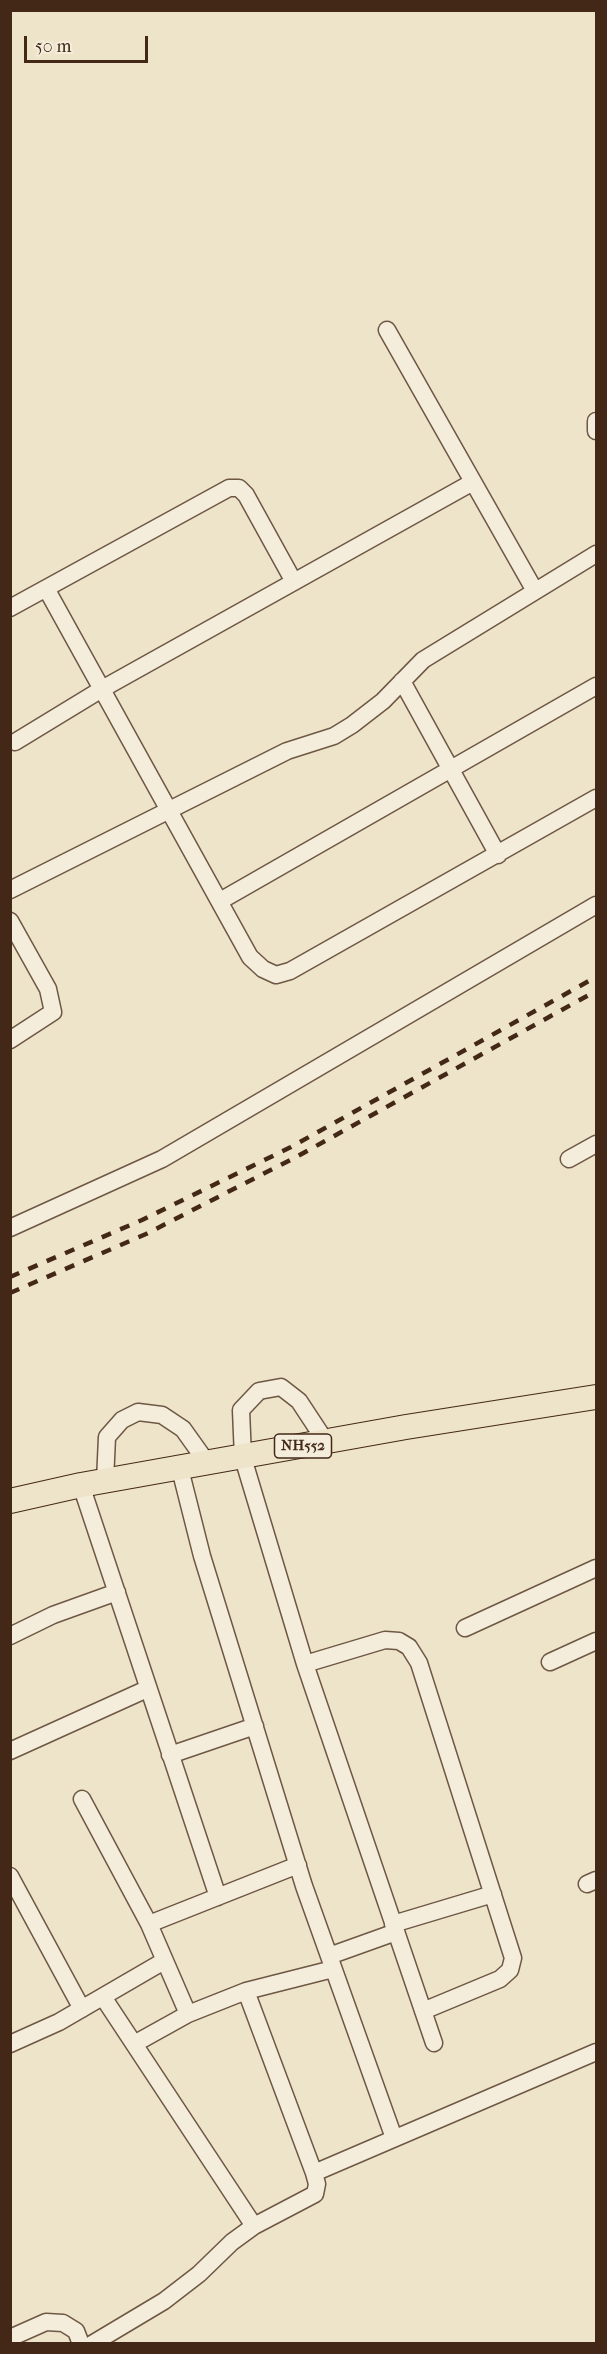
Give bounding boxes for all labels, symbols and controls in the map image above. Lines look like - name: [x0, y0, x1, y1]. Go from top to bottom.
- scale bar: [27, 24, 152, 62]
- text: 50 m: [35, 36, 71, 57]
- road number: NH552: [274, 1434, 332, 1458]

